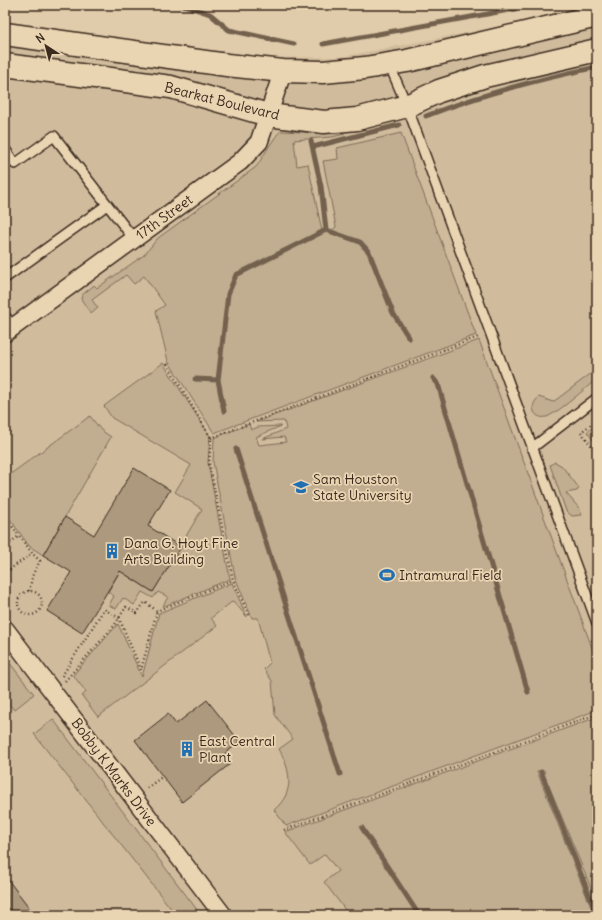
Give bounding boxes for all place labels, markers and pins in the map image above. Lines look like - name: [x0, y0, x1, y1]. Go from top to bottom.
- place label: Sam Houston State University: [313, 470, 412, 504]
- school or university icon: Sam Houston State University: [292, 478, 310, 496]
- place label: Dana G. Hoyt Fine Arts Building: [124, 534, 238, 568]
- building icon: Dana G. Hoyt Fine Arts Building: [103, 542, 121, 560]
- sports icon: Intramural Field: [378, 566, 396, 584]
- place label: Intramural Field: [399, 566, 502, 584]
- place label: East Central Plant: [199, 732, 275, 766]
- building icon: East Central Plant: [178, 740, 196, 758]

